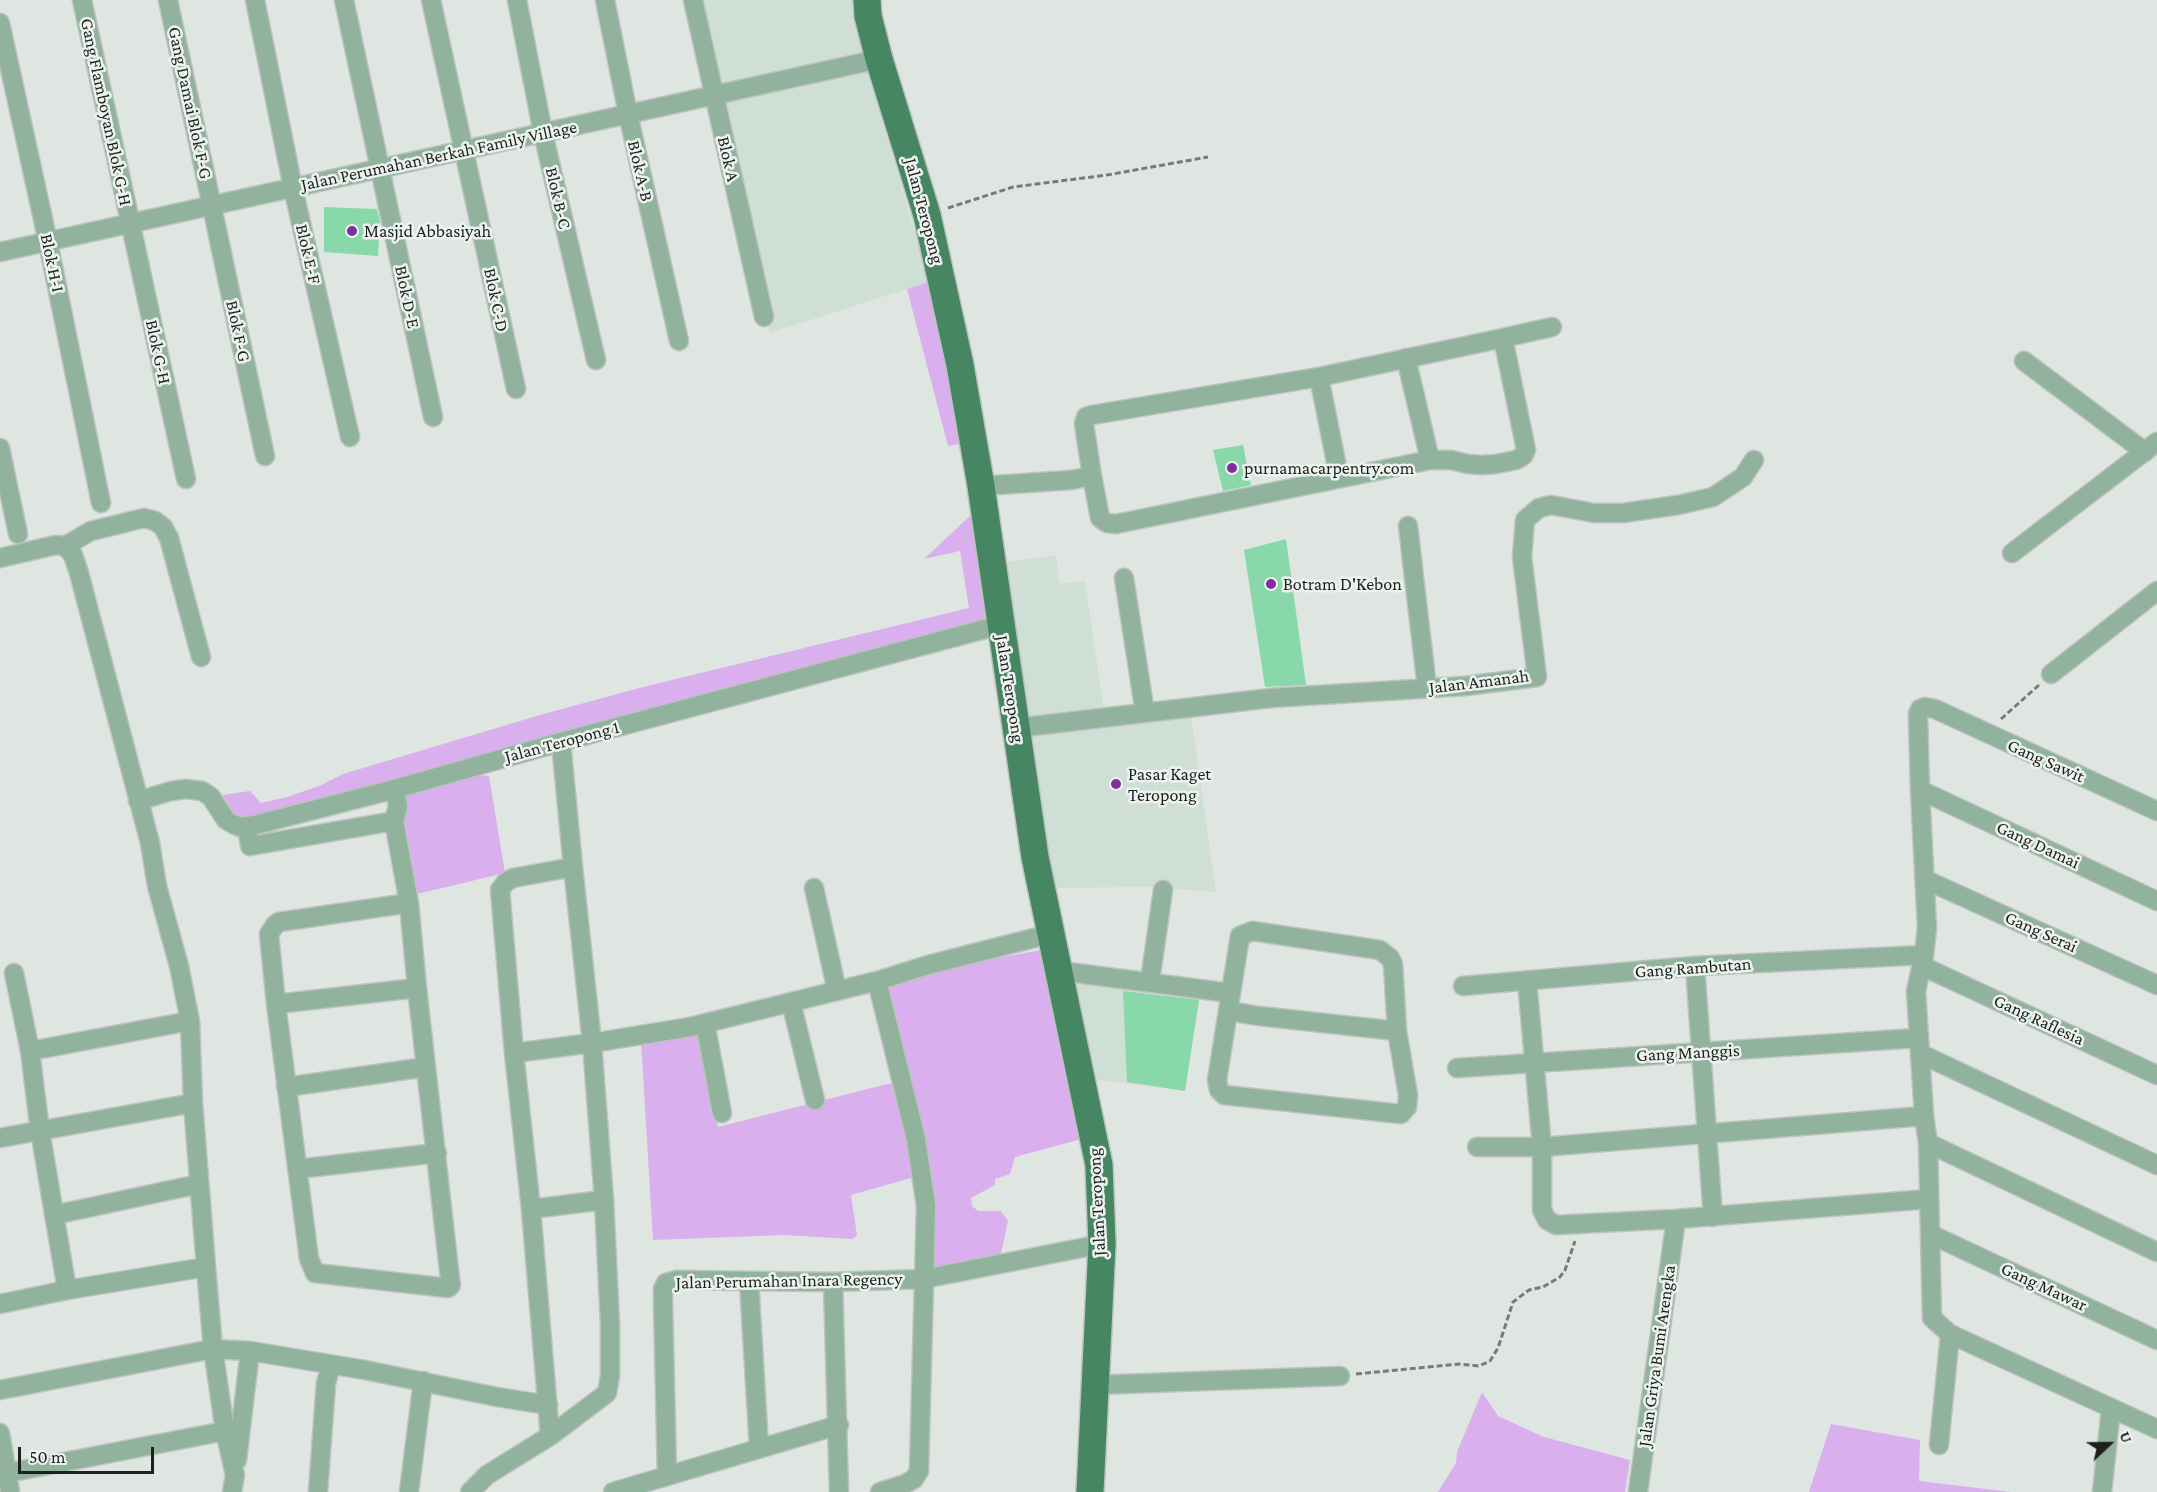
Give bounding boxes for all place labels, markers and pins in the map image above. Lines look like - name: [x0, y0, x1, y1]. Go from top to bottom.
- place label: Masjid Abbasiyah: [364, 220, 491, 242]
- marker: Masjid Abbasiyah: [345, 224, 359, 238]
- place label: purnamacarpentry.com: [1244, 457, 1414, 479]
- marker: purnamacarpentry.com: [1225, 461, 1239, 475]
- place label: Botram D'Kebon: [1283, 573, 1402, 595]
- marker: Botram D'Kebon: [1264, 577, 1278, 591]
- place label: Pasar Kaget Teropong: [1128, 763, 1211, 806]
- marker: Pasar Kaget Teropong: [1109, 777, 1123, 791]

